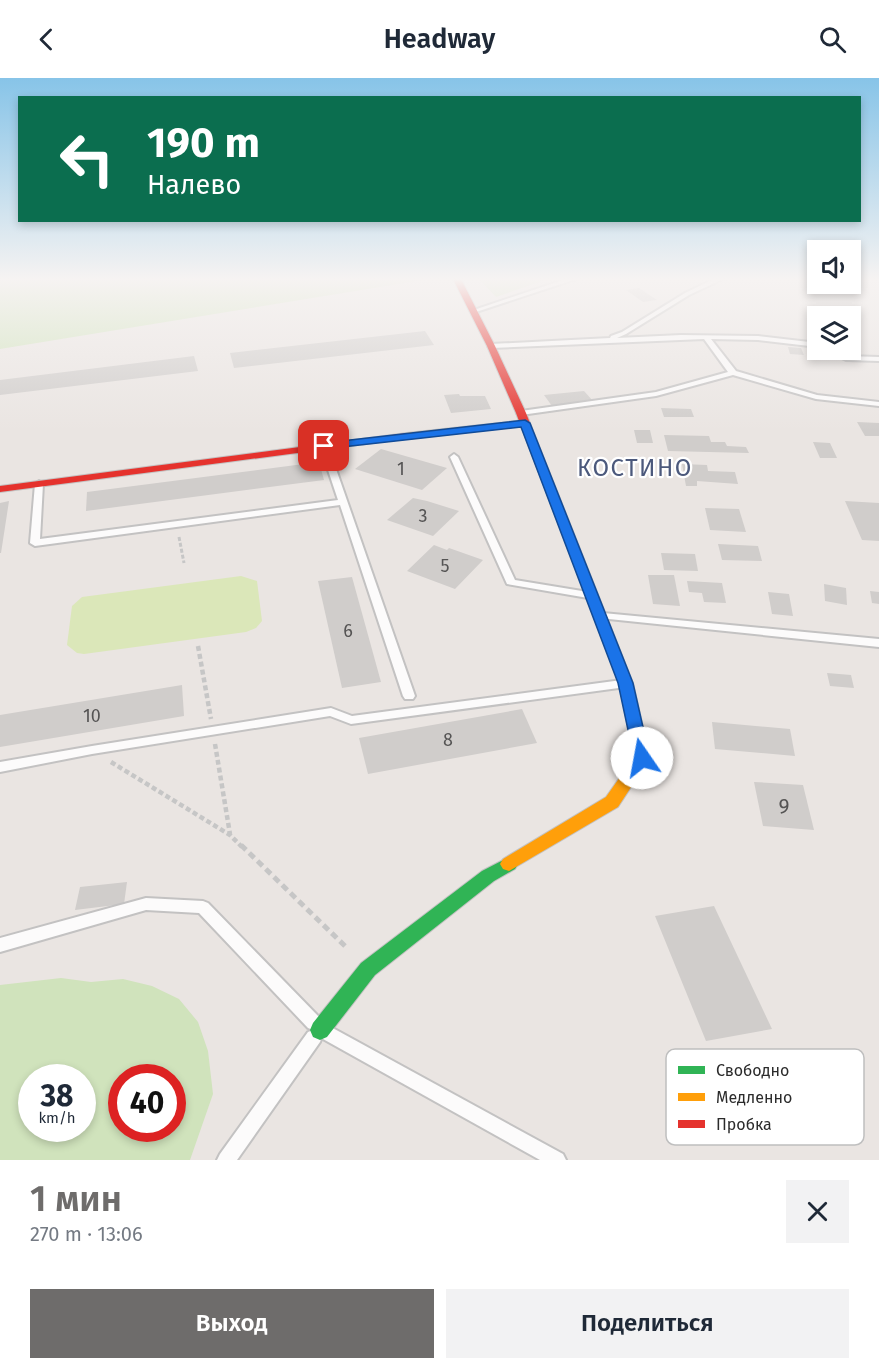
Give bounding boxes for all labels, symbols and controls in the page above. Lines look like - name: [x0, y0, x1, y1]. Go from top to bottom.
- icon: back: [30, 23, 63, 56]
- text: Headway: [384, 23, 495, 55]
- icon: search: [816, 23, 849, 56]
- text: 190 m: [147, 118, 260, 168]
- icon: left: [48, 120, 126, 198]
- text: Налево: [147, 169, 241, 201]
- map controls: [807, 240, 861, 360]
- button: sound: [807, 240, 861, 294]
- button: layers: [807, 306, 861, 360]
- pin: [298, 420, 349, 471]
- icon: arrive: [307, 429, 340, 462]
- district label: КОСТИНО: [577, 454, 693, 482]
- house number: 1: [397, 458, 405, 480]
- house number: 3: [419, 505, 427, 527]
- house number: 5: [440, 555, 450, 577]
- house number: 6: [343, 620, 353, 642]
- house number: 10: [83, 705, 101, 727]
- position arrow: [610, 726, 674, 790]
- house number: 8: [443, 729, 453, 751]
- house number: 9: [778, 793, 790, 819]
- legend: [666, 1049, 864, 1145]
- text: Свободно: [716, 1061, 789, 1080]
- speed limit sign: 40: [108, 1064, 186, 1142]
- text: 38: [40, 1078, 74, 1114]
- text: Медленно: [716, 1088, 792, 1107]
- text: km/h: [38, 1109, 76, 1127]
- text: Пробка: [716, 1115, 772, 1134]
- text: 1 мин: [30, 1177, 122, 1221]
- button: close: [786, 1180, 849, 1243]
- text: 270 m · 13:06: [30, 1222, 143, 1246]
- button: Выход: [30, 1289, 434, 1358]
- button: Поделиться: [446, 1289, 849, 1358]

